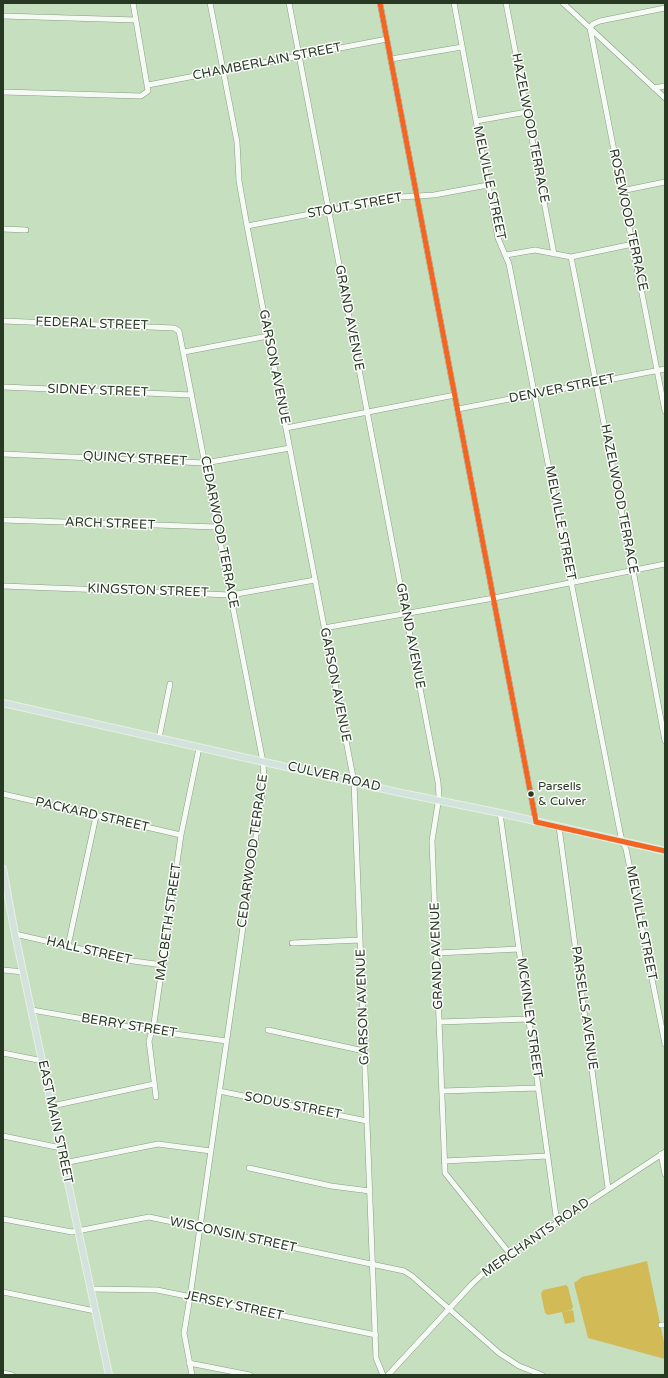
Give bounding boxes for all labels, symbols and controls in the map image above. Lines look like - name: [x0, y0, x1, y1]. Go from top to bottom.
- street label: CHAMBERLAIN STREET: [191, 40, 343, 84]
- street label: HAZELWOOD TERRACE: [508, 52, 552, 204]
- street label: MELVILLE STREET: [469, 125, 509, 241]
- street label: ROSEWOOD TERRACE: [605, 147, 651, 293]
- street label: STOUT STREET: [306, 190, 404, 222]
- street label: GRAND AVENUE: [331, 264, 367, 372]
- street label: GARSON AVENUE: [255, 308, 293, 426]
- street label: FEDERAL STREET: [35, 314, 149, 334]
- street label: DENVER STREET: [508, 371, 616, 407]
- street label: SIDNEY STREET: [47, 381, 149, 401]
- street label: HAZELWOOD TERRACE: [597, 423, 641, 575]
- street label: QUINCY STREET: [82, 448, 188, 470]
- street label: CEDARWOOD TERRACE: [197, 455, 241, 609]
- street label: MELVILLE STREET: [541, 464, 579, 582]
- street label: ARCH STREET: [65, 515, 155, 533]
- street label: KINGSTON STREET: [87, 581, 209, 601]
- street label: GRAND AVENUE: [392, 582, 428, 690]
- street label: GARSON AVENUE: [316, 626, 354, 744]
- street label: CULVER ROAD: [286, 759, 382, 795]
- street label: CEDARWOOD TERRACE: [235, 773, 271, 929]
- place label: Parsells & Culver: [538, 780, 586, 808]
- marker: Parsells & Culver: [526, 789, 536, 799]
- street label: PACKARD STREET: [34, 794, 150, 836]
- street label: MACBETH STREET: [153, 862, 185, 982]
- street label: MELVILLE STREET: [622, 864, 660, 982]
- street label: GRAND AVENUE: [427, 902, 447, 1010]
- street label: HALL STREET: [45, 934, 133, 968]
- street label: PARSELLS AVENUE: [568, 945, 600, 1071]
- street label: GARSON AVENUE: [353, 949, 373, 1065]
- street label: MCKINLEY STREET: [513, 957, 545, 1079]
- street label: BERRY STREET: [80, 1011, 178, 1041]
- street label: EAST MAIN STREET: [34, 1059, 76, 1185]
- street label: SODUS STREET: [243, 1089, 343, 1123]
- street label: MERCHANTS ROAD: [479, 1195, 593, 1281]
- street label: WISCONSIN STREET: [168, 1214, 298, 1256]
- street label: JERSEY STREET: [183, 1288, 285, 1324]

